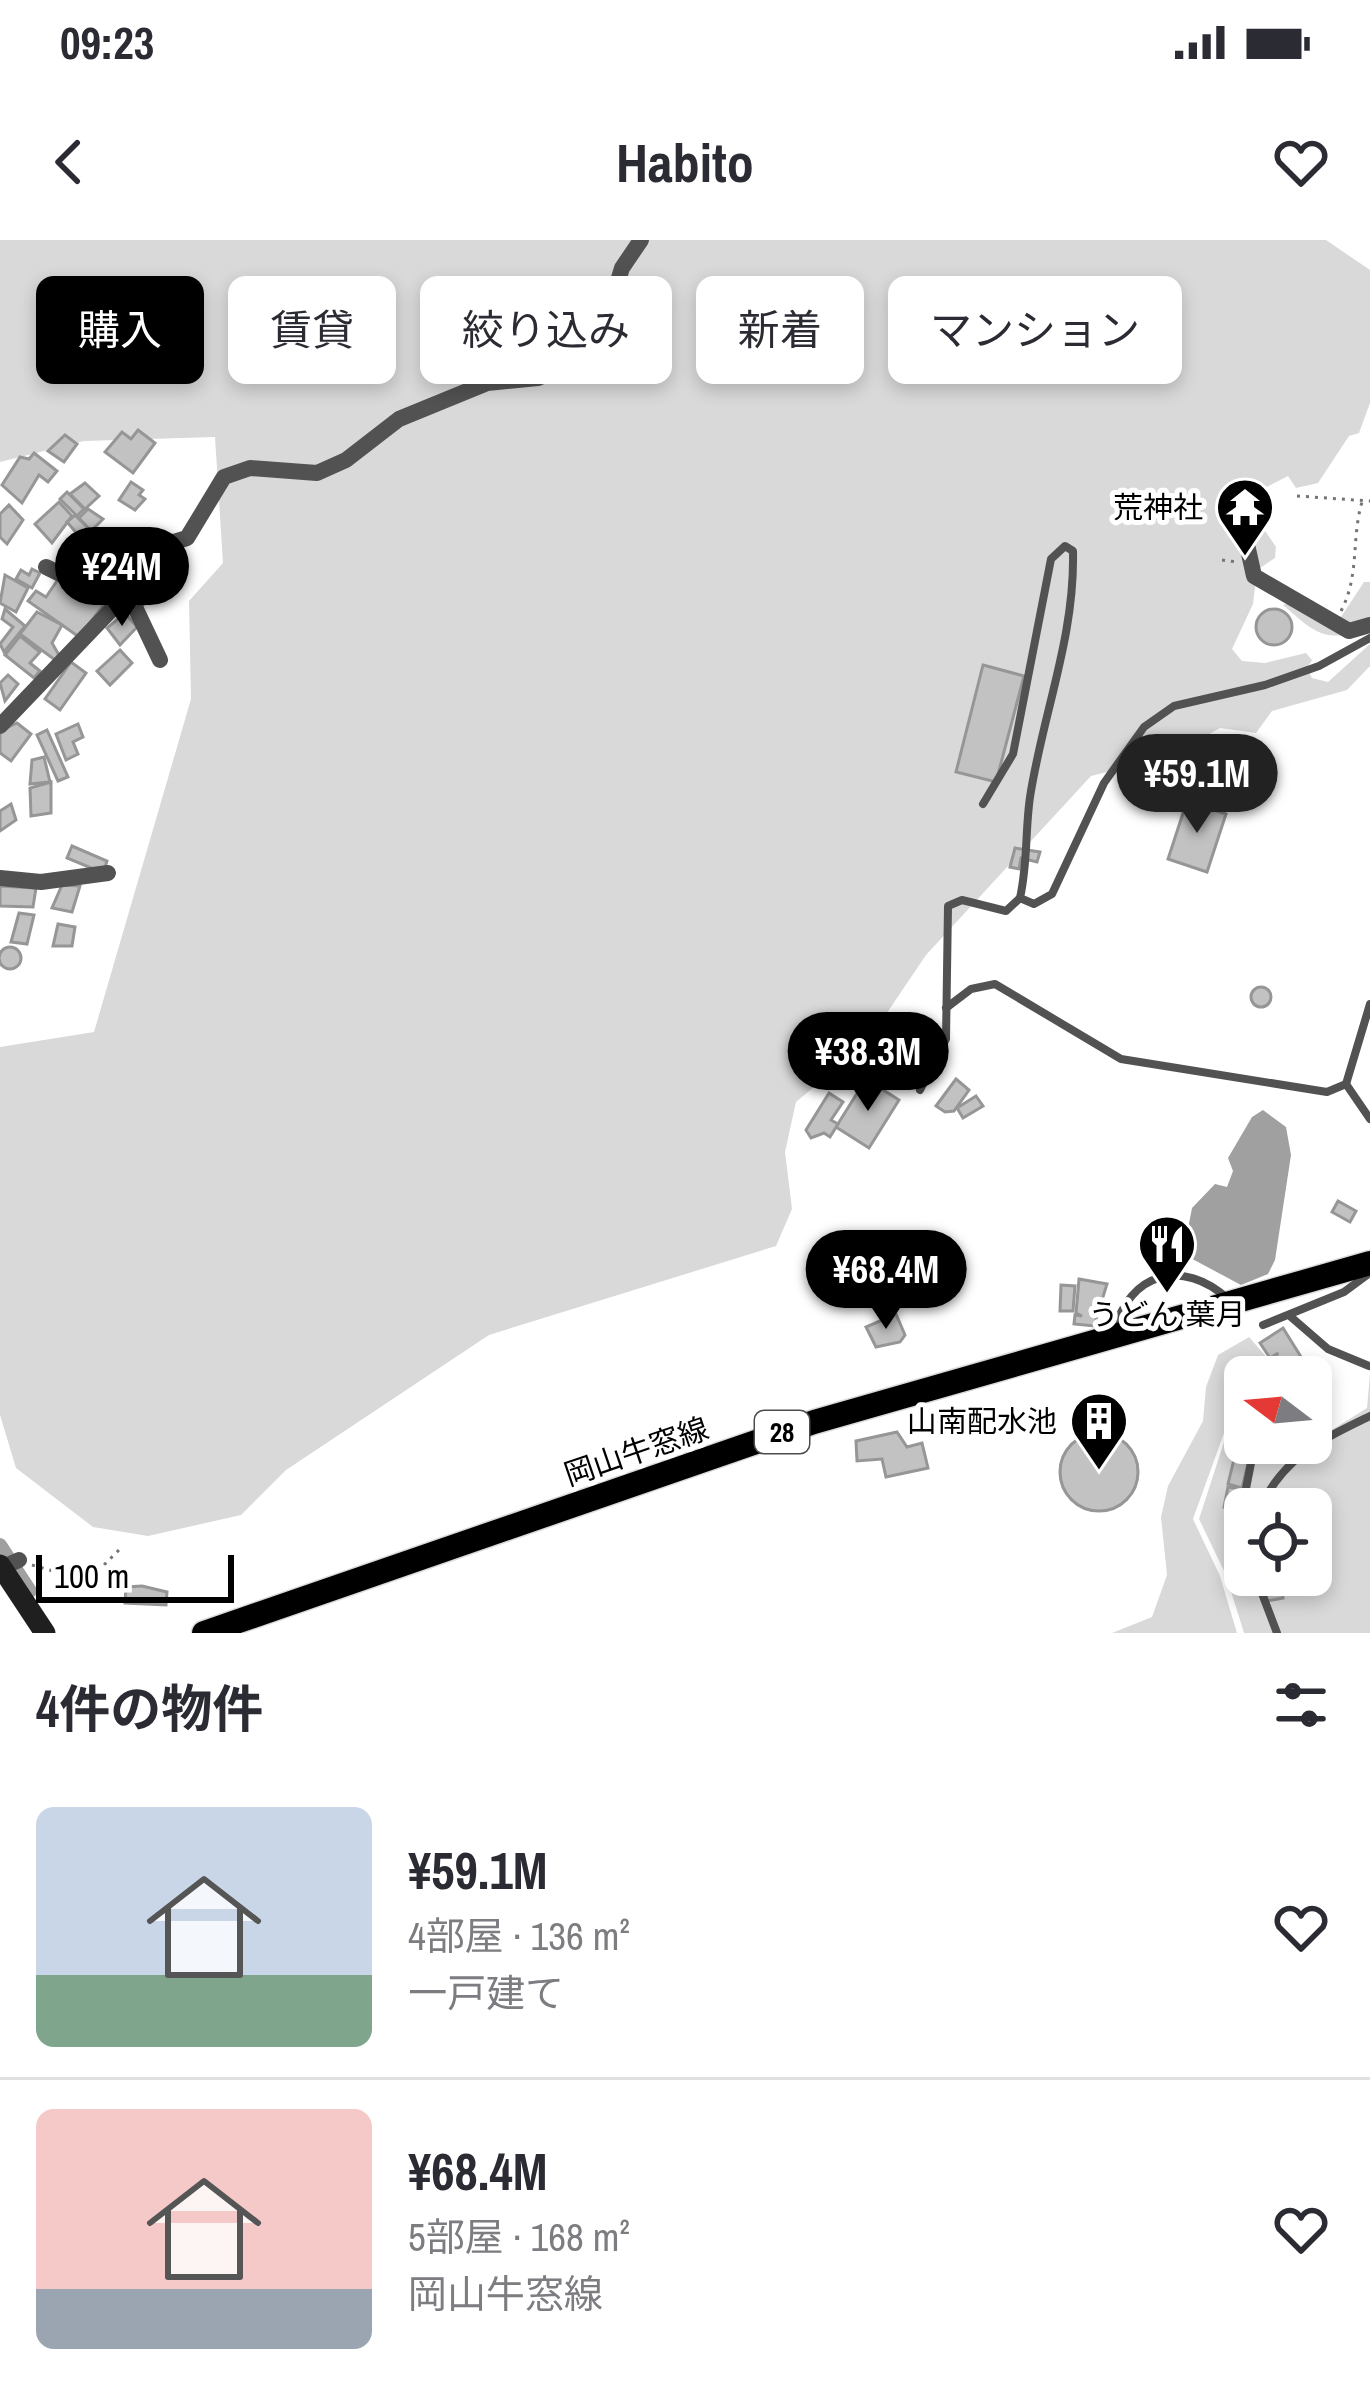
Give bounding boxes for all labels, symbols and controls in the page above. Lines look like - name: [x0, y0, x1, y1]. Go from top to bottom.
- text: 09:23: [60, 12, 154, 73]
- text: Habito: [616, 126, 754, 199]
- icon: back: [36, 129, 102, 195]
- icon: heart: [1268, 129, 1334, 195]
- chip: 購入: [36, 276, 204, 384]
- chip: 賃貸: [228, 276, 396, 384]
- chip: 絞り込み: [420, 276, 672, 384]
- chip: 新着: [696, 276, 864, 384]
- chip: マンション: [888, 276, 1182, 384]
- temple icon: 荒神社: [1214, 476, 1276, 558]
- place label: 荒神社: [1113, 487, 1203, 527]
- pin: ¥24M: [51, 527, 193, 629]
- text: ¥24M: [82, 540, 162, 592]
- pin: ¥59.1M: [1099, 734, 1295, 836]
- text: ¥59.1M: [1144, 747, 1250, 799]
- pin: ¥38.3M: [770, 1012, 966, 1114]
- text: ¥38.3M: [815, 1025, 921, 1077]
- restaurant icon: うどん 葉月: [1136, 1213, 1198, 1295]
- pin: ¥68.4M: [788, 1230, 984, 1332]
- text: ¥68.4M: [833, 1243, 939, 1295]
- place label: うどん 葉月: [1089, 1294, 1245, 1334]
- north arrow: [1224, 1356, 1332, 1464]
- map controls: [1224, 1356, 1332, 1596]
- building icon: 山南配水池: [1068, 1390, 1130, 1472]
- place label: 山南配水池: [907, 1401, 1057, 1441]
- street label: 岡山牛窓線: [559, 1408, 713, 1494]
- road number: 28: [755, 1411, 809, 1453]
- button: locate: [1224, 1488, 1332, 1596]
- scale bar: [36, 1549, 234, 1602]
- text: 100 m: [54, 1554, 129, 1598]
- icon: filters: [1268, 1672, 1334, 1738]
- text: 4件の物件: [36, 1674, 263, 1743]
- text: ¥59.1M: [408, 1836, 548, 1905]
- icon: home: [132, 1855, 276, 1999]
- icon: heart: [1268, 1894, 1334, 1960]
- text: 4部屋 · 136 m²: [408, 1910, 630, 1962]
- text: 一戸建て: [408, 1967, 564, 2019]
- text: ¥68.4M: [408, 2137, 548, 2206]
- icon: home: [132, 2157, 276, 2301]
- icon: heart: [1268, 2196, 1334, 2262]
- text: 5部屋 · 168 m²: [408, 2211, 630, 2263]
- text: 岡山牛窓線: [408, 2268, 603, 2320]

